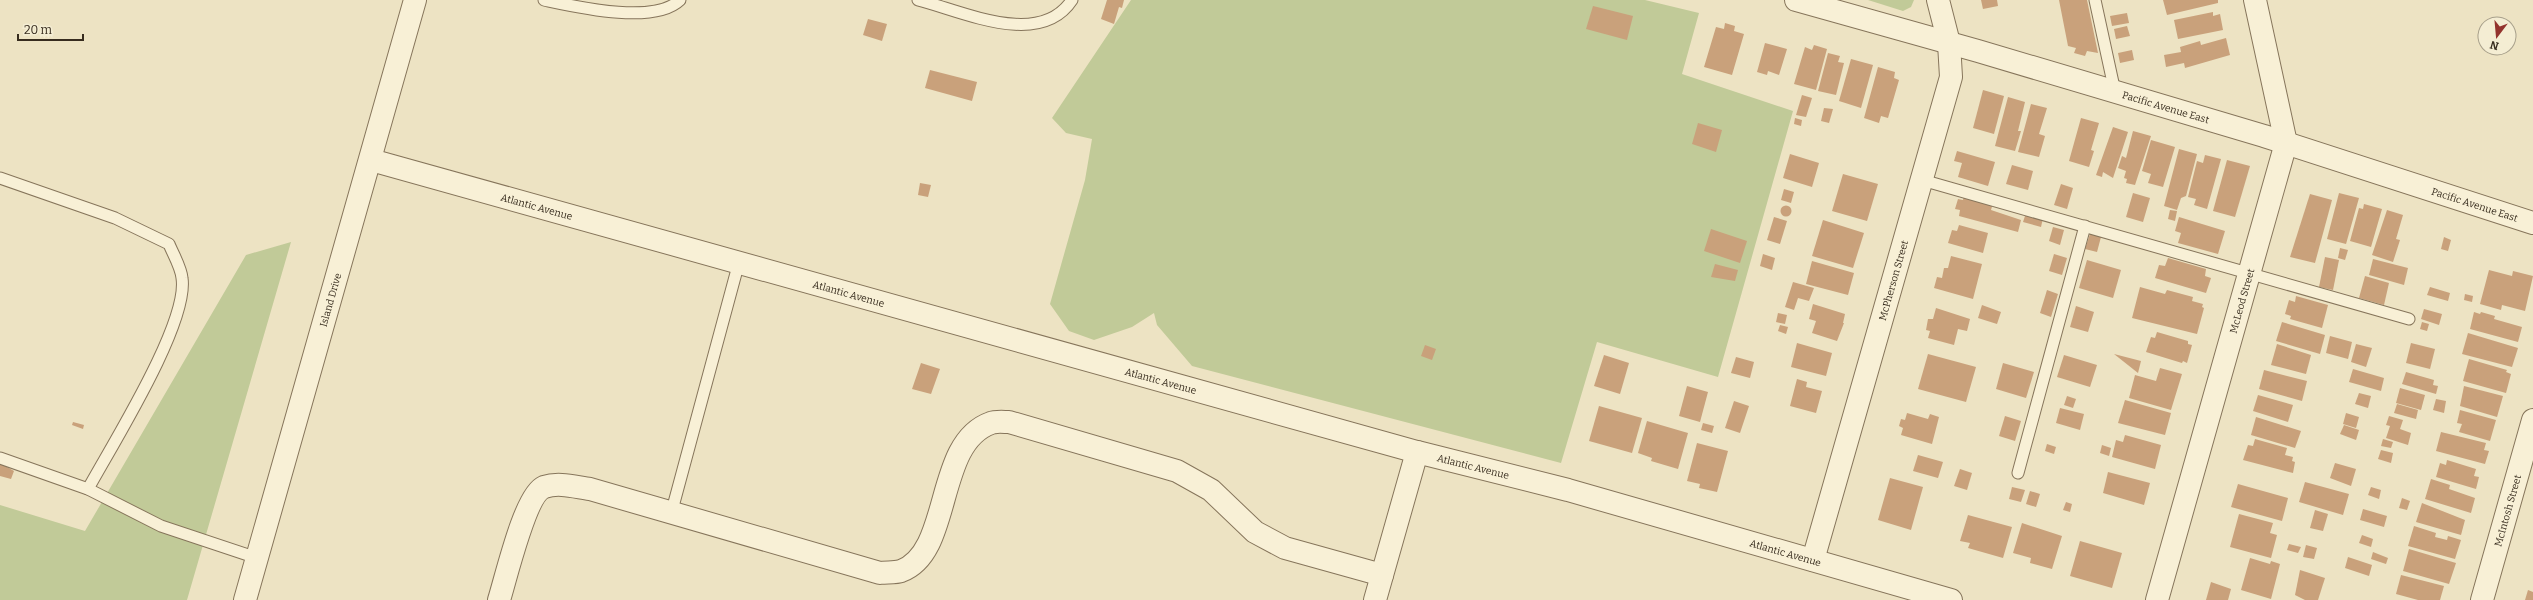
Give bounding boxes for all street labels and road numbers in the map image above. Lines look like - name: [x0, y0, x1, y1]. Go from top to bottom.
- street label: Pacific Avenue East: [2121, 89, 2211, 126]
- street label: Pacific Avenue East: [2430, 186, 2520, 225]
- street label: Atlantic Avenue: [499, 192, 574, 223]
- street label: McPherson Street: [1877, 239, 1911, 322]
- street label: McLeod Street: [2228, 267, 2257, 335]
- street label: Island Drive: [318, 272, 344, 328]
- street label: Atlantic Avenue: [811, 279, 886, 310]
- street label: Atlantic Avenue: [1123, 366, 1198, 397]
- street label: Atlantic Avenue: [1436, 452, 1510, 482]
- street label: McIntosh Street: [2492, 473, 2524, 548]
- street label: Atlantic Avenue: [1748, 537, 1822, 569]

